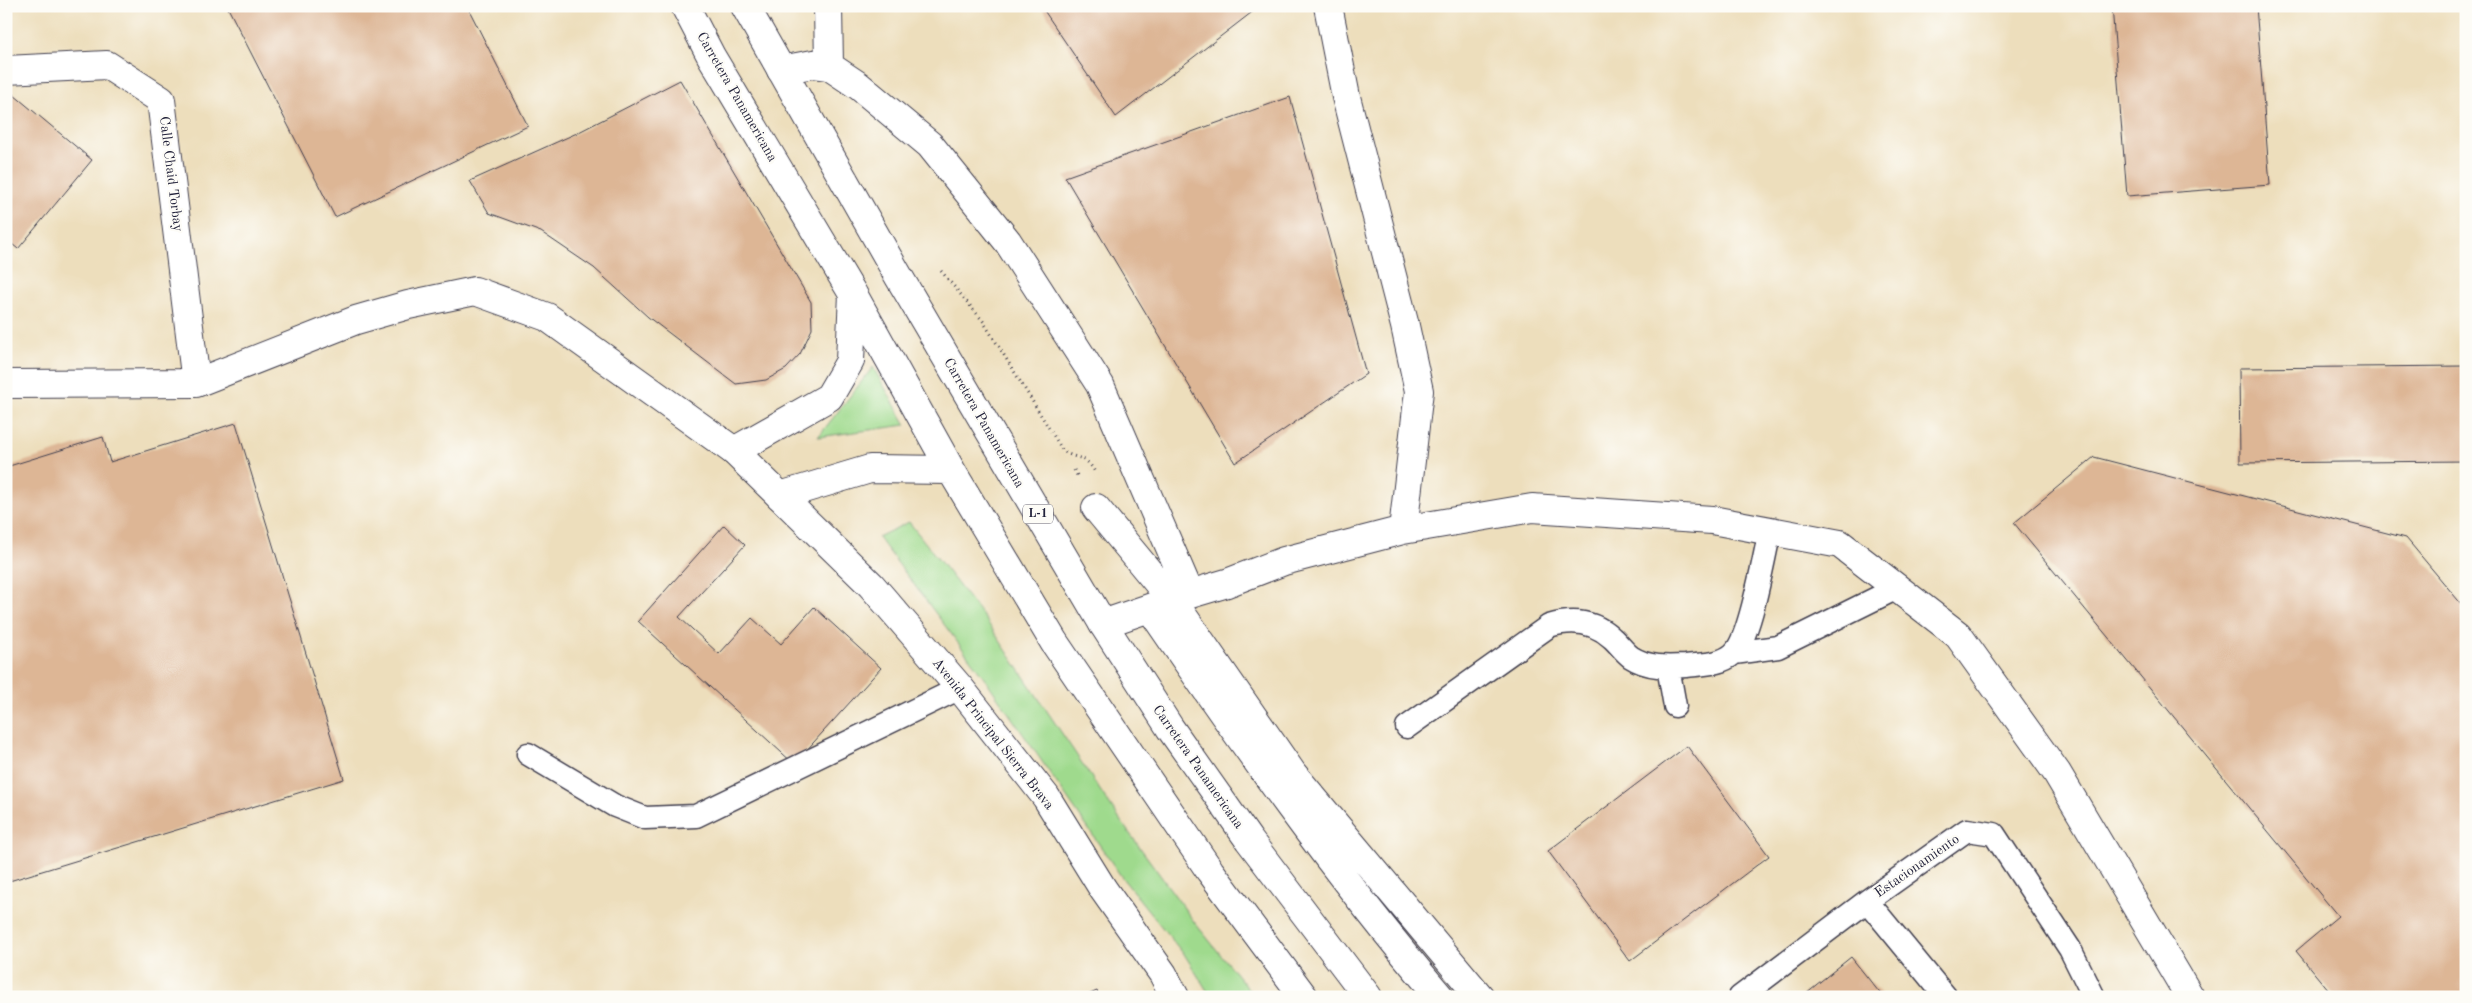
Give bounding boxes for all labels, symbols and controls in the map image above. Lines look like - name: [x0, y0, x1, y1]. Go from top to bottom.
- street label: Carretera Panamericana: [694, 30, 780, 164]
- street label: Calle Chaid Torbay: [157, 116, 185, 233]
- street label: Carretera Panamericana: [941, 356, 1027, 490]
- road number: L-1: [1023, 504, 1053, 524]
- street label: Avenida Principal Sierra Brava: [930, 656, 1056, 812]
- street label: Carretera Panamericana: [1150, 703, 1246, 831]
- street label: Estacionamiento: [1872, 832, 1962, 900]

